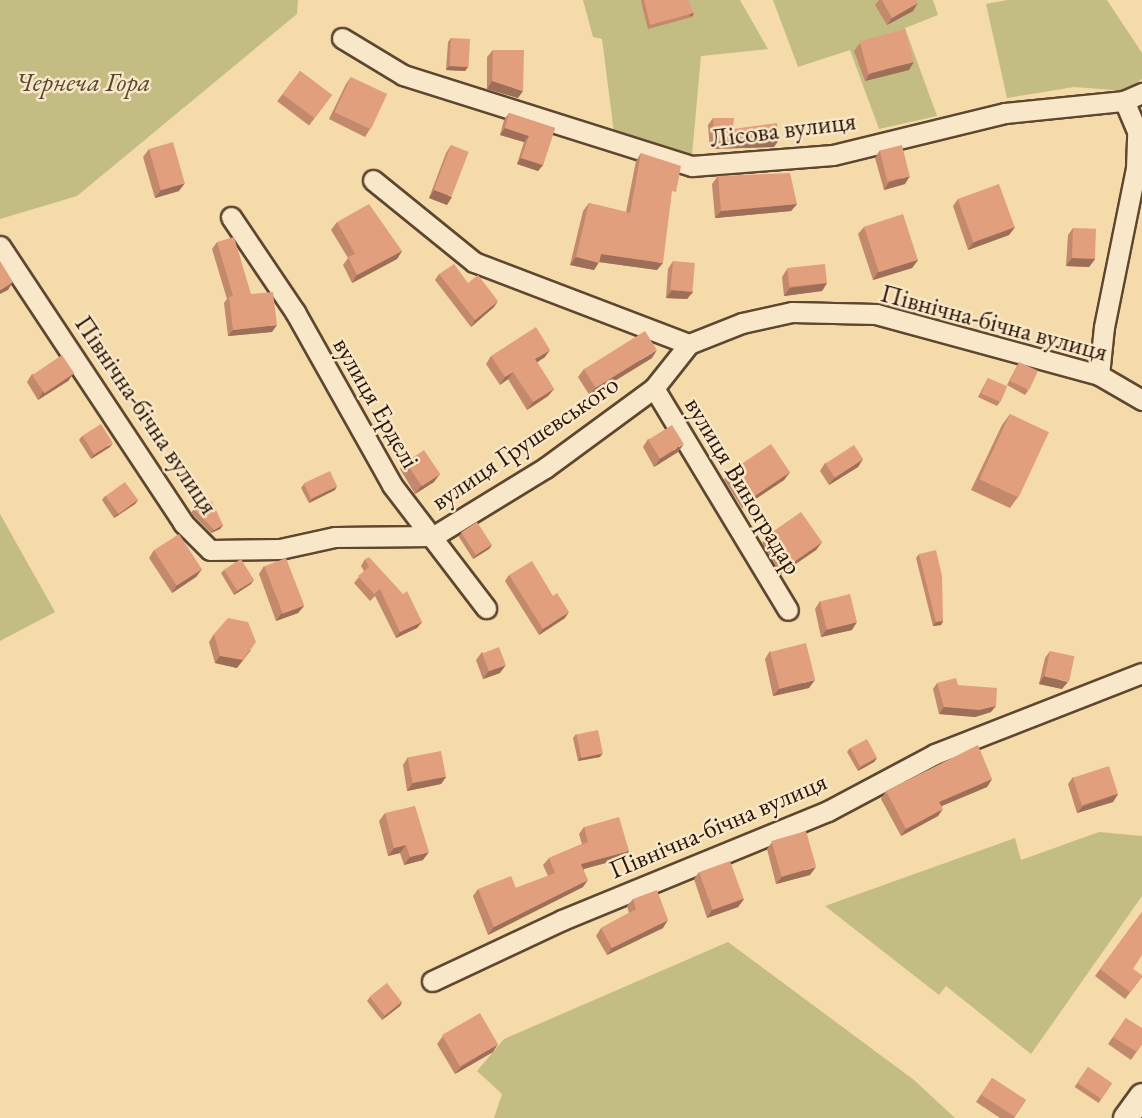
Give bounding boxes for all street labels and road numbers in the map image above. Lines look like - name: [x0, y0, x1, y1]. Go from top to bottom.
- street label: Лісова вулиця: [708, 106, 858, 154]
- street label: Північна-бічна вулиця: [877, 278, 1111, 368]
- street label: Північна-бічна вулиця: [68, 309, 224, 521]
- street label: вулиця Ерделі: [326, 332, 426, 474]
- street label: вулиця Грушевського: [425, 369, 625, 517]
- street label: вулиця Виноградар: [678, 392, 808, 580]
- street label: Північна-бічна вулиця: [604, 766, 832, 886]

